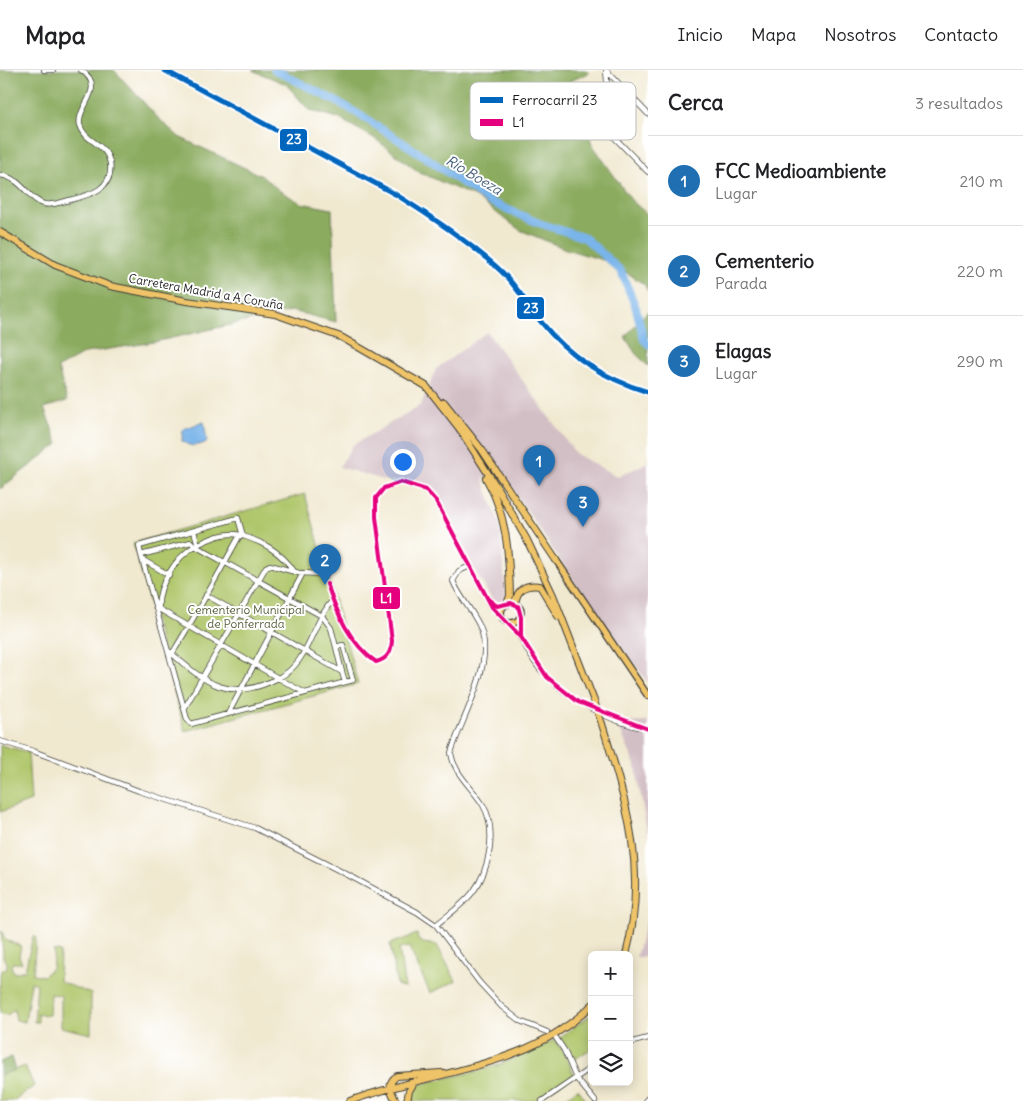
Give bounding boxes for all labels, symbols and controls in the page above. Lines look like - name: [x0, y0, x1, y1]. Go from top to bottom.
- text: Mapa: [25, 20, 85, 50]
- text: Inicio: [677, 23, 723, 46]
- text: Mapa: [751, 23, 796, 46]
- text: Nosotros: [824, 23, 896, 46]
- text: Contacto: [924, 23, 998, 46]
- legend: [470, 82, 636, 140]
- text: Cerca: [668, 89, 723, 116]
- text: Ferrocarril 23: [512, 91, 598, 109]
- text: 3 resultados: [915, 93, 1003, 113]
- text: L1: [512, 113, 525, 131]
- line badge: 23: [279, 128, 308, 152]
- text: 23: [286, 130, 302, 148]
- water label: Río Boeza: [443, 151, 506, 199]
- text: FCC Medioambiente: [715, 159, 886, 183]
- text: 1: [681, 171, 687, 191]
- text: 210 m: [960, 171, 1003, 191]
- text: Lugar: [715, 183, 757, 203]
- text: Cementerio: [715, 249, 814, 273]
- text: 2: [680, 261, 688, 281]
- text: 220 m: [957, 261, 1003, 281]
- street label: Carretera Madrid a A Coruña: [128, 270, 285, 313]
- text: Parada: [715, 273, 767, 293]
- line badge: 23: [516, 296, 545, 320]
- text: 23: [523, 299, 539, 317]
- text: Elagas: [715, 339, 771, 363]
- text: 3: [679, 351, 689, 371]
- text: 290 m: [957, 351, 1003, 371]
- text: Lugar: [715, 363, 757, 383]
- pin: 1: [523, 445, 555, 486]
- your location: [390, 449, 416, 475]
- pin: 3: [567, 486, 599, 527]
- pin: 2: [309, 544, 341, 585]
- line badge: L1: [372, 586, 401, 610]
- text: L1: [380, 589, 392, 607]
- park label: Cementerio Municipal de Ponferrada: [188, 602, 304, 631]
- map controls: [588, 951, 633, 1086]
- button: +: [588, 951, 633, 996]
- button: −: [588, 996, 633, 1041]
- button: layers: [588, 1041, 633, 1086]

